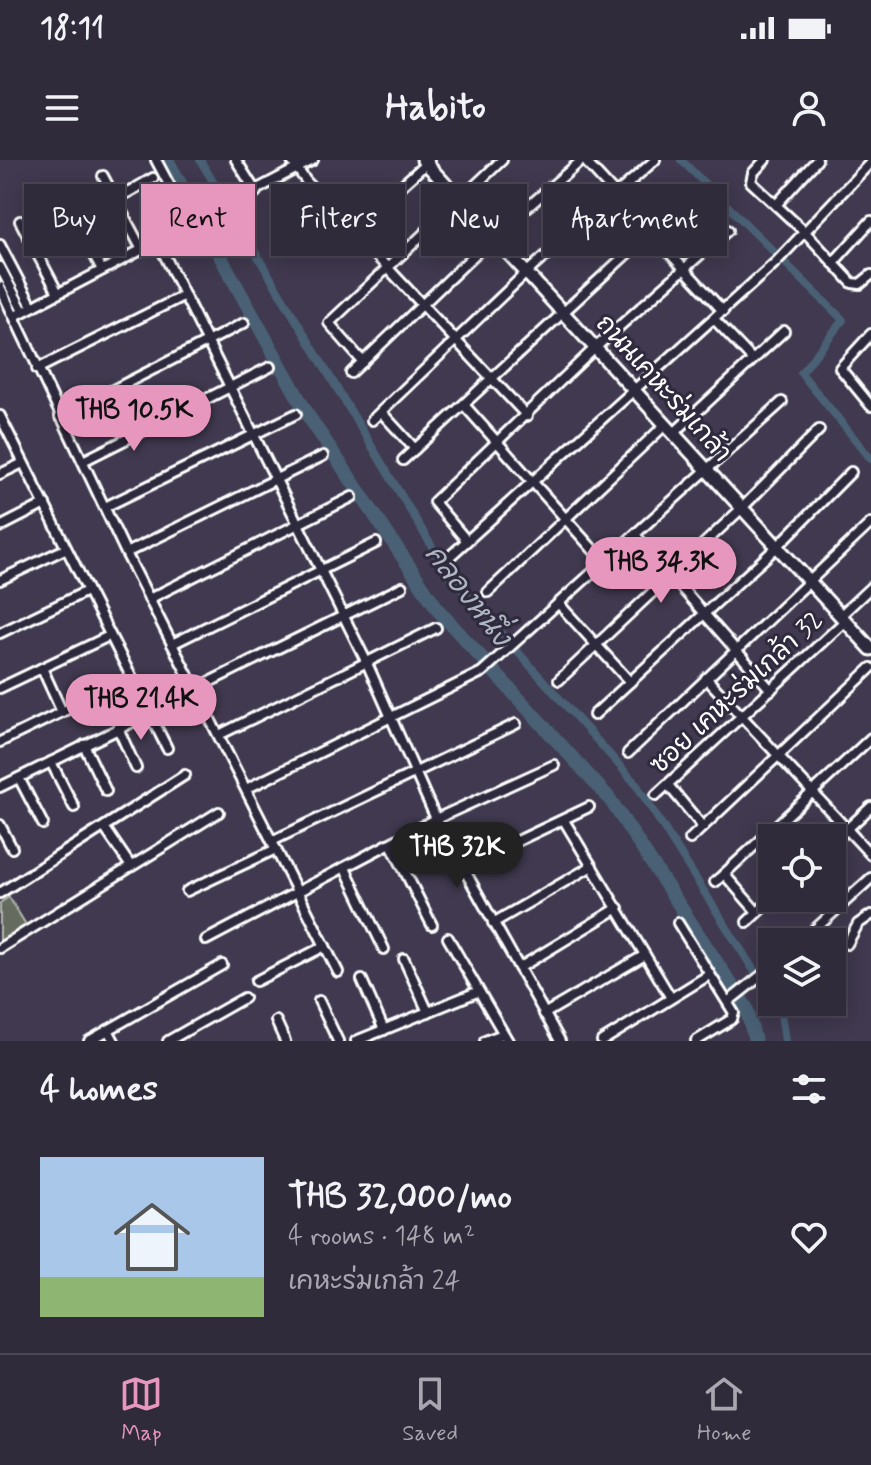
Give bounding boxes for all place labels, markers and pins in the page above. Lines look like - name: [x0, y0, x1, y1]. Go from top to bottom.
- pin: THB 10.5K: [42, 385, 226, 453]
- pin: THB 34.3K: [569, 537, 753, 605]
- pin: THB 21.4K: [49, 674, 233, 742]
- pin: THB 32K: [383, 822, 531, 890]

